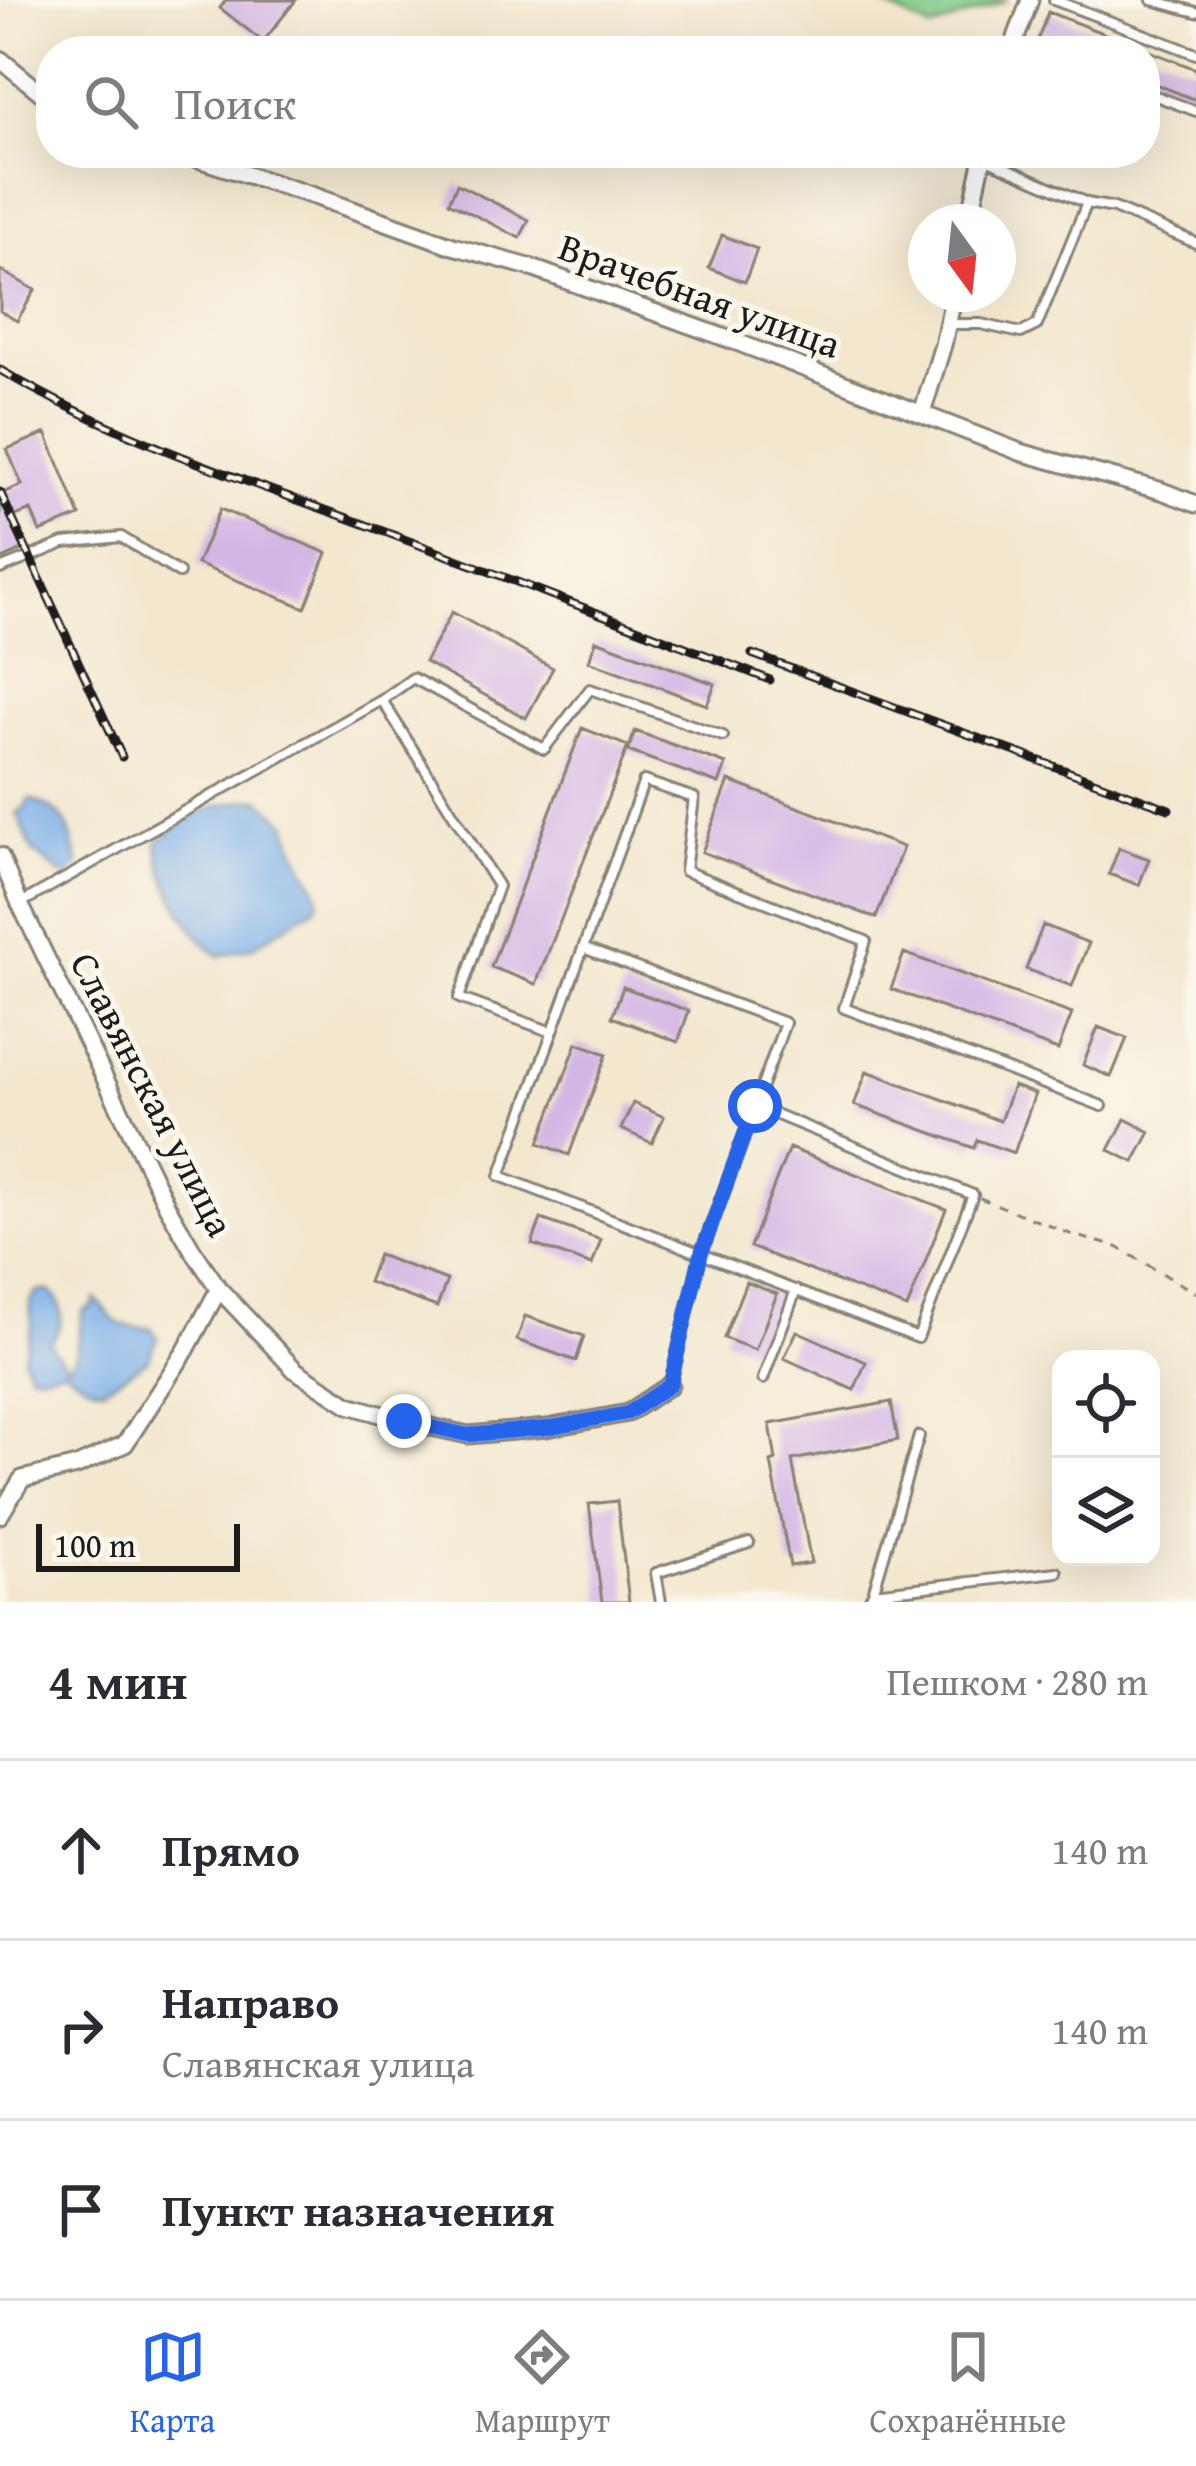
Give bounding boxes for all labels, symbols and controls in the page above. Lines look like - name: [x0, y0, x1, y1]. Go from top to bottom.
- search box: [36, 36, 1160, 168]
- icon: search: [78, 69, 144, 135]
- text: Поиск: [174, 70, 296, 135]
- north arrow: [908, 204, 1016, 312]
- street label: Врачебная улица: [552, 217, 849, 372]
- street label: Славянская улица: [57, 942, 250, 1246]
- route start: [728, 1079, 782, 1133]
- map controls: [1052, 1350, 1160, 1566]
- button: locate: [1052, 1350, 1160, 1458]
- route end: [377, 1394, 431, 1448]
- button: layers: [1052, 1458, 1160, 1566]
- scale bar: [36, 1518, 240, 1571]
- text: 100 m: [54, 1521, 136, 1569]
- text: 4 мин: [48, 1643, 187, 1718]
- text: Пешком · 280 m: [886, 1652, 1148, 1709]
- icon: ahead: [48, 1817, 114, 1883]
- text: Прямо: [162, 1817, 300, 1882]
- text: 140 m: [1051, 1821, 1148, 1878]
- text: Направо: [162, 1969, 339, 2034]
- icon: right: [48, 1997, 114, 2063]
- text: 140 m: [1051, 2001, 1148, 2058]
- text: Славянская улица: [162, 2034, 475, 2091]
- icon: arrive: [48, 2177, 114, 2243]
- text: Пункт назначения: [162, 2177, 555, 2242]
- tab: Карта: [130, 2324, 215, 2444]
- tab: Маршрут: [475, 2324, 610, 2444]
- tab: Сохранённые: [870, 2324, 1066, 2444]

